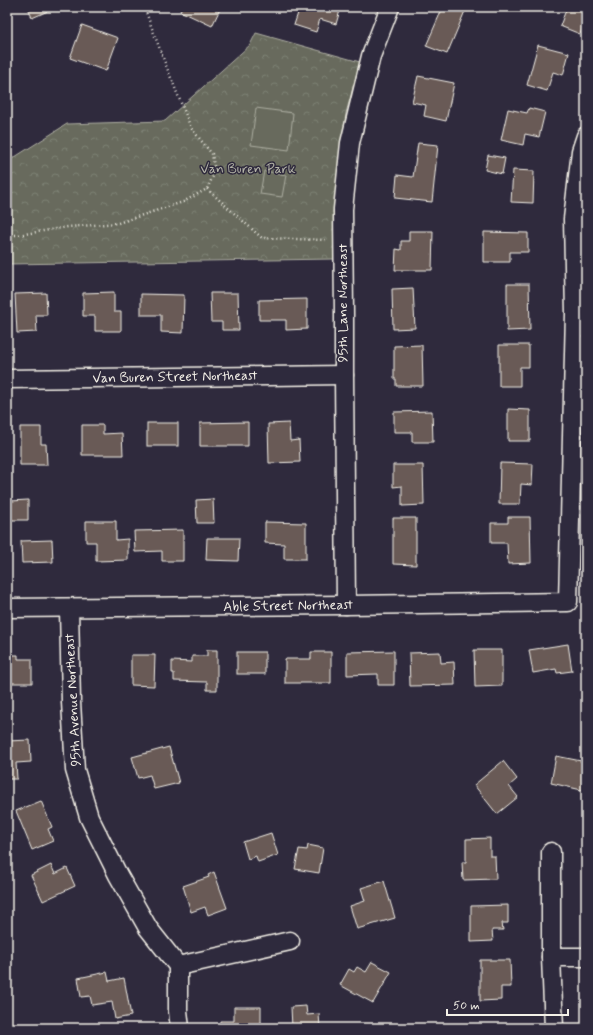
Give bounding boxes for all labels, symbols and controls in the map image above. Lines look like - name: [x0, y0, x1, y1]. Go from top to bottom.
- park label: Van Buren Park: [200, 160, 296, 178]
- street label: 95th Lane Northeast: [334, 243, 352, 362]
- street label: Van Buren Street Northeast: [92, 367, 258, 387]
- street label: Able Street Northeast: [223, 596, 353, 616]
- street label: 95th Avenue Northeast: [61, 633, 85, 767]
- scale bar: [447, 991, 568, 1017]
- text: 50 m: [453, 998, 480, 1014]

